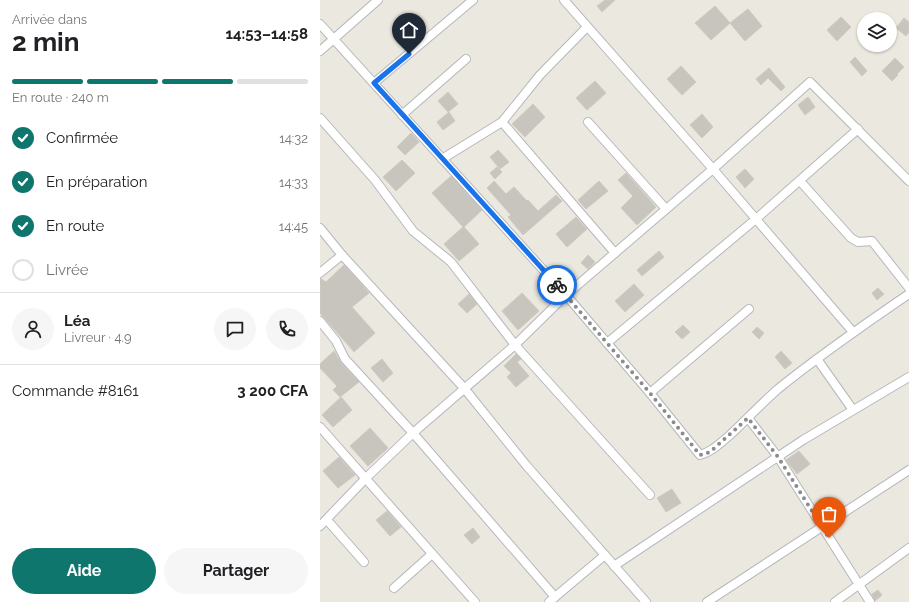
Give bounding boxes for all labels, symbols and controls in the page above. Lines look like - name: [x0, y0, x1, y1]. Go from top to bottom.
- text: Arrivée dans: [12, 12, 87, 27]
- map controls: [857, 12, 897, 52]
- button: layers: [857, 12, 897, 52]
- pin: [392, 13, 426, 54]
- icon: home: [398, 19, 420, 41]
- text: 14:53–14:58: [226, 25, 308, 43]
- text: 2 min: [12, 27, 79, 57]
- text: En route · 240 m: [12, 90, 109, 105]
- icon: check: [12, 127, 34, 149]
- text: Confirmée: [46, 129, 118, 147]
- text: 14:32: [279, 131, 308, 146]
- icon: check: [12, 171, 34, 193]
- text: En préparation: [46, 173, 147, 191]
- text: 14:33: [279, 175, 308, 190]
- icon: check: [12, 215, 34, 237]
- text: En route: [46, 217, 104, 235]
- text: 14:45: [279, 219, 308, 234]
- text: Livrée: [46, 261, 89, 279]
- courier: [537, 265, 577, 305]
- icon: bike: [546, 274, 568, 296]
- button: person: [12, 308, 54, 350]
- button: chat: [214, 308, 256, 350]
- button: phone: [266, 308, 308, 350]
- text: Léa: [64, 312, 90, 330]
- text: Livreur · 4.9: [64, 330, 132, 345]
- text: Commande #8161: [12, 382, 139, 400]
- text: 3 200 CFA: [237, 382, 308, 400]
- pin: [812, 497, 846, 538]
- icon: bag: [818, 503, 840, 525]
- button: Aide: [12, 548, 156, 594]
- button: Partager: [164, 548, 308, 594]

